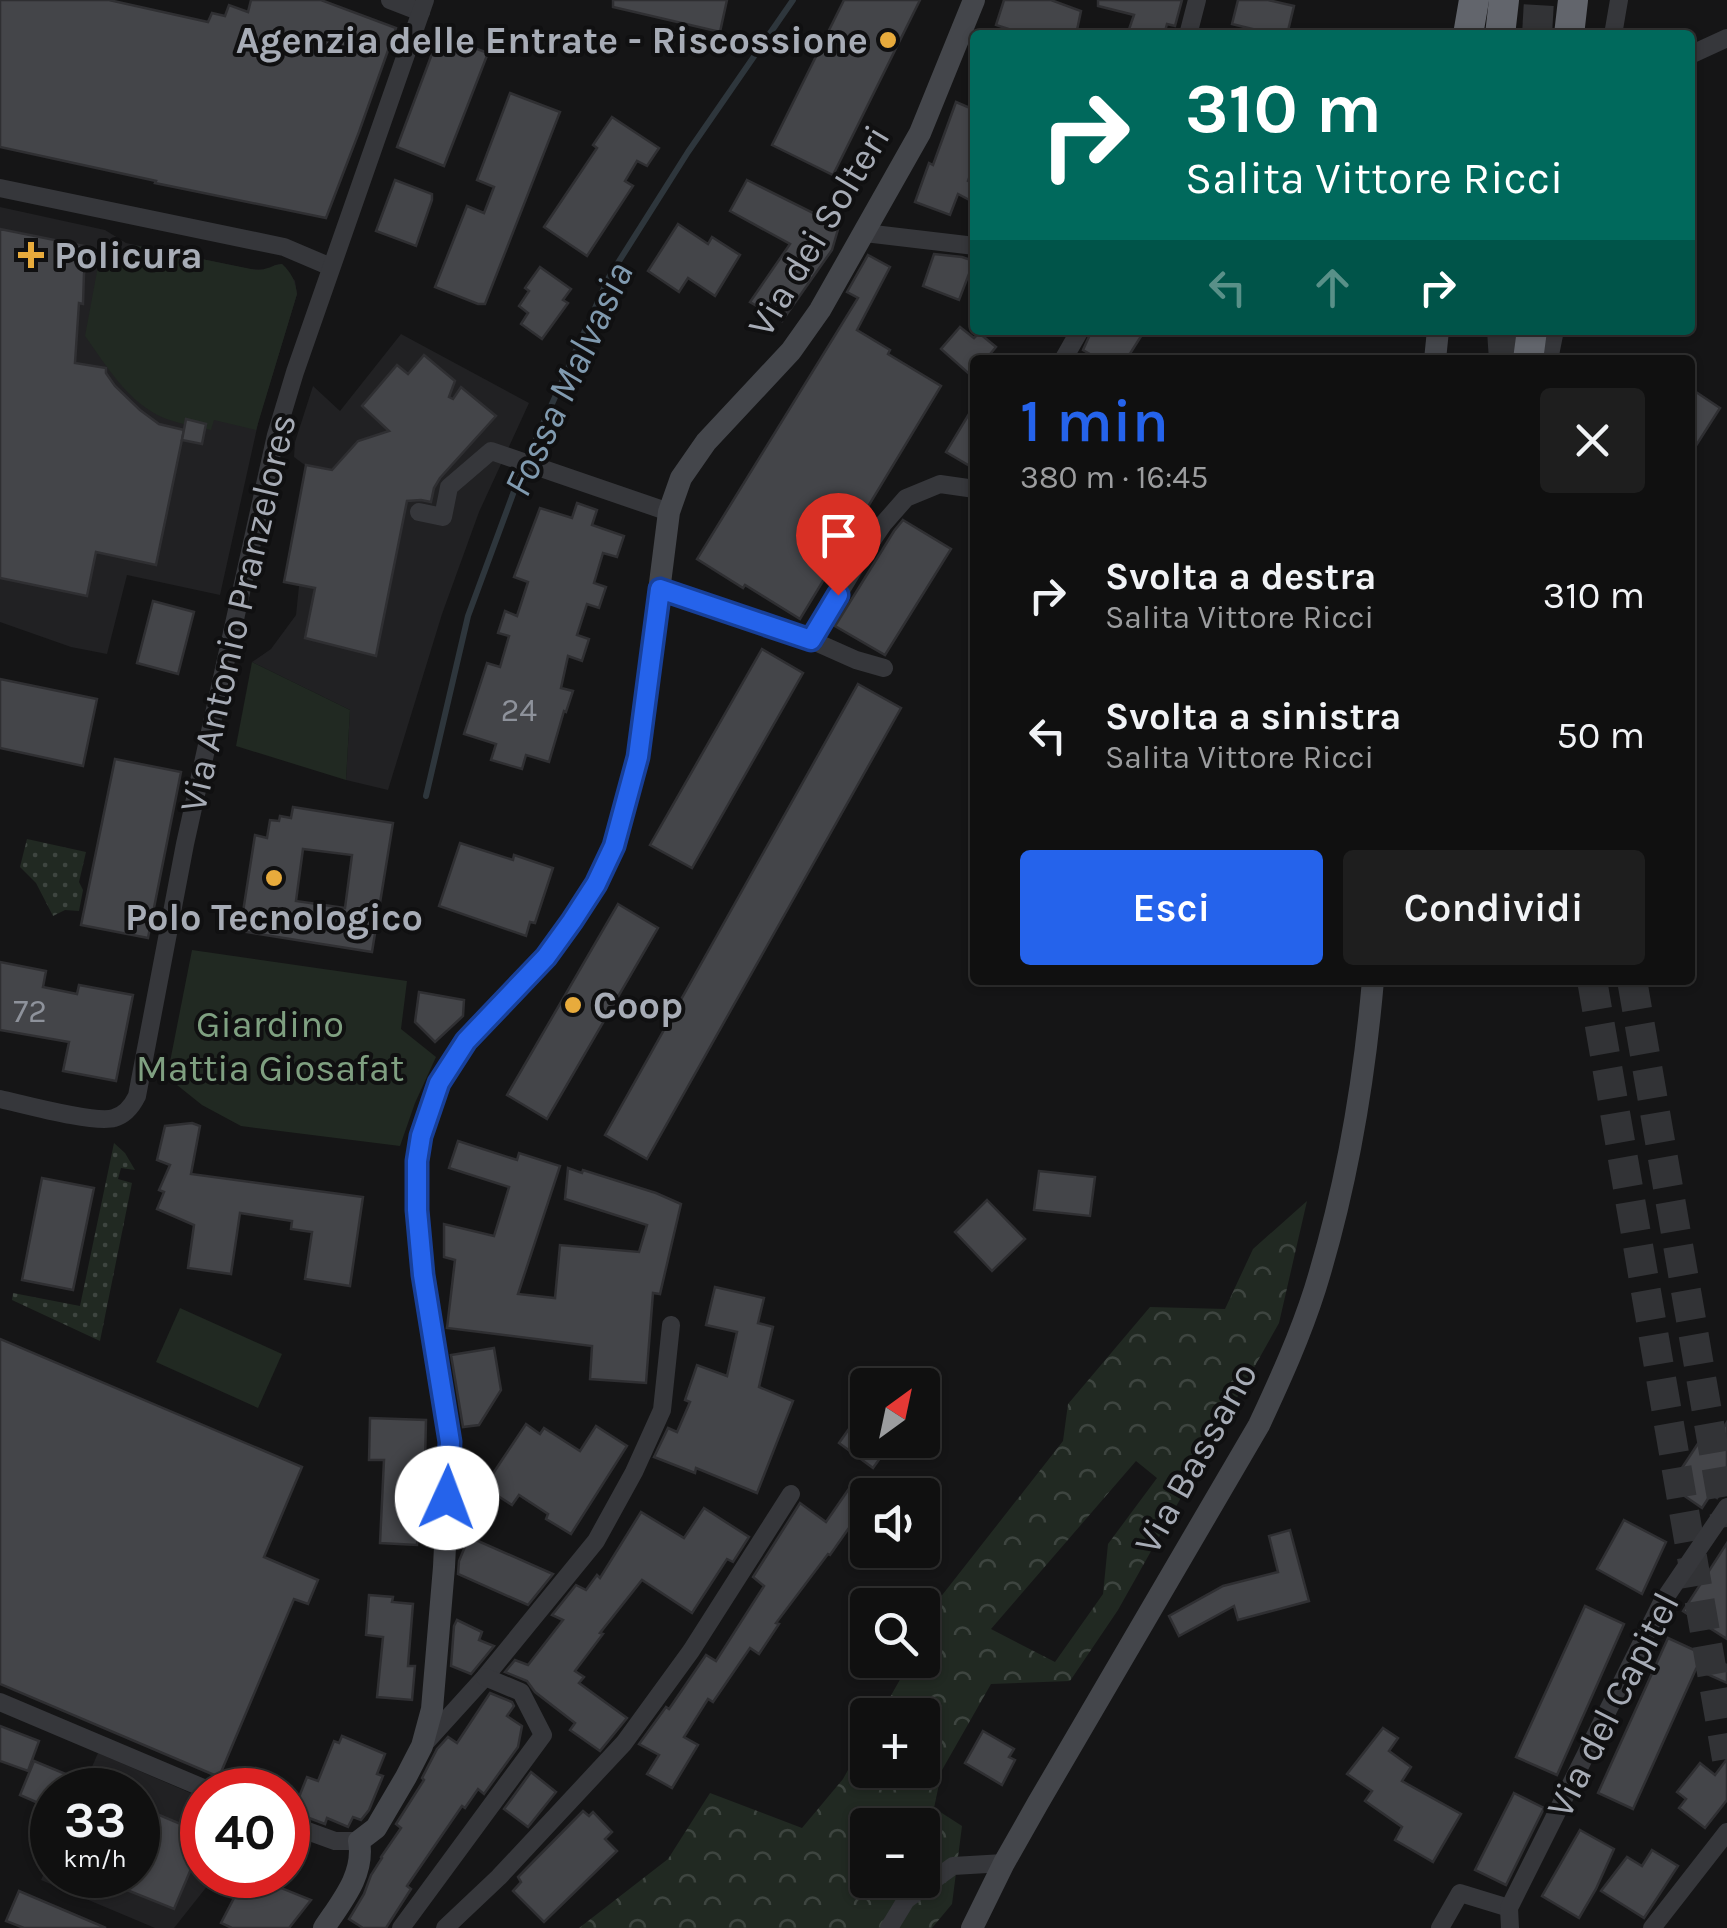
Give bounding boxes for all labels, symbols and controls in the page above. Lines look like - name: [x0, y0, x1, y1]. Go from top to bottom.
- place label: Agenzia delle Entrate - Riscossione: [236, 18, 868, 63]
- marker: Agenzia delle Entrate - Riscossione: [877, 29, 899, 51]
- text: 310 m: [1185, 68, 1382, 150]
- icon: right: [1020, 70, 1150, 200]
- street label: Via dei Solteri: [738, 117, 900, 345]
- text: Salita Vittore Ricci: [1185, 152, 1563, 204]
- place label: Policura: [54, 233, 203, 278]
- marker: Policura: [18, 242, 44, 268]
- water label: Fossa Malvasia: [493, 254, 643, 504]
- icon: left: [1200, 260, 1255, 315]
- icon: ahead: [1305, 260, 1360, 315]
- icon: right: [1410, 260, 1465, 315]
- text: 1 min: [1020, 386, 1169, 456]
- button: close: [1540, 388, 1645, 493]
- street label: Via Antonio Pranzelores: [170, 410, 306, 816]
- text: 380 m · 16:45: [1020, 459, 1208, 496]
- pin: [796, 493, 881, 596]
- icon: arrive: [811, 508, 866, 563]
- text: Svolta a destra: [1105, 554, 1376, 599]
- icon: right: [1020, 568, 1075, 623]
- text: 310 m: [1543, 573, 1645, 618]
- text: Salita Vittore Ricci: [1105, 599, 1374, 636]
- house number: 24: [501, 692, 537, 729]
- text: Svolta a sinistra: [1105, 694, 1402, 739]
- icon: left: [1020, 708, 1075, 763]
- text: 50 m: [1556, 713, 1645, 758]
- text: Salita Vittore Ricci: [1105, 739, 1374, 776]
- button: Esci: [1020, 850, 1323, 965]
- button: Condividi: [1343, 850, 1645, 965]
- marker: Polo Tecnologico: [263, 867, 285, 889]
- place label: Polo Tecnologico: [125, 895, 423, 940]
- place label: Coop: [593, 983, 683, 1028]
- house number: 72: [13, 993, 47, 1030]
- marker: Coop: [562, 994, 584, 1016]
- park label: Giardino Mattia Giosafat: [136, 1002, 404, 1091]
- street label: Via Bassano: [1125, 1354, 1267, 1562]
- north arrow: [850, 1368, 940, 1458]
- map controls: [850, 1368, 940, 1898]
- position arrow: [395, 1446, 499, 1550]
- button: sound: [850, 1478, 940, 1568]
- street label: Via del Capitel: [1537, 1585, 1689, 1825]
- button: search: [850, 1588, 940, 1678]
- button: +: [850, 1698, 940, 1788]
- speed limit sign: 40: [180, 1768, 310, 1898]
- text: 33: [64, 1791, 126, 1850]
- button: −: [850, 1808, 940, 1898]
- text: km/h: [63, 1844, 127, 1873]

